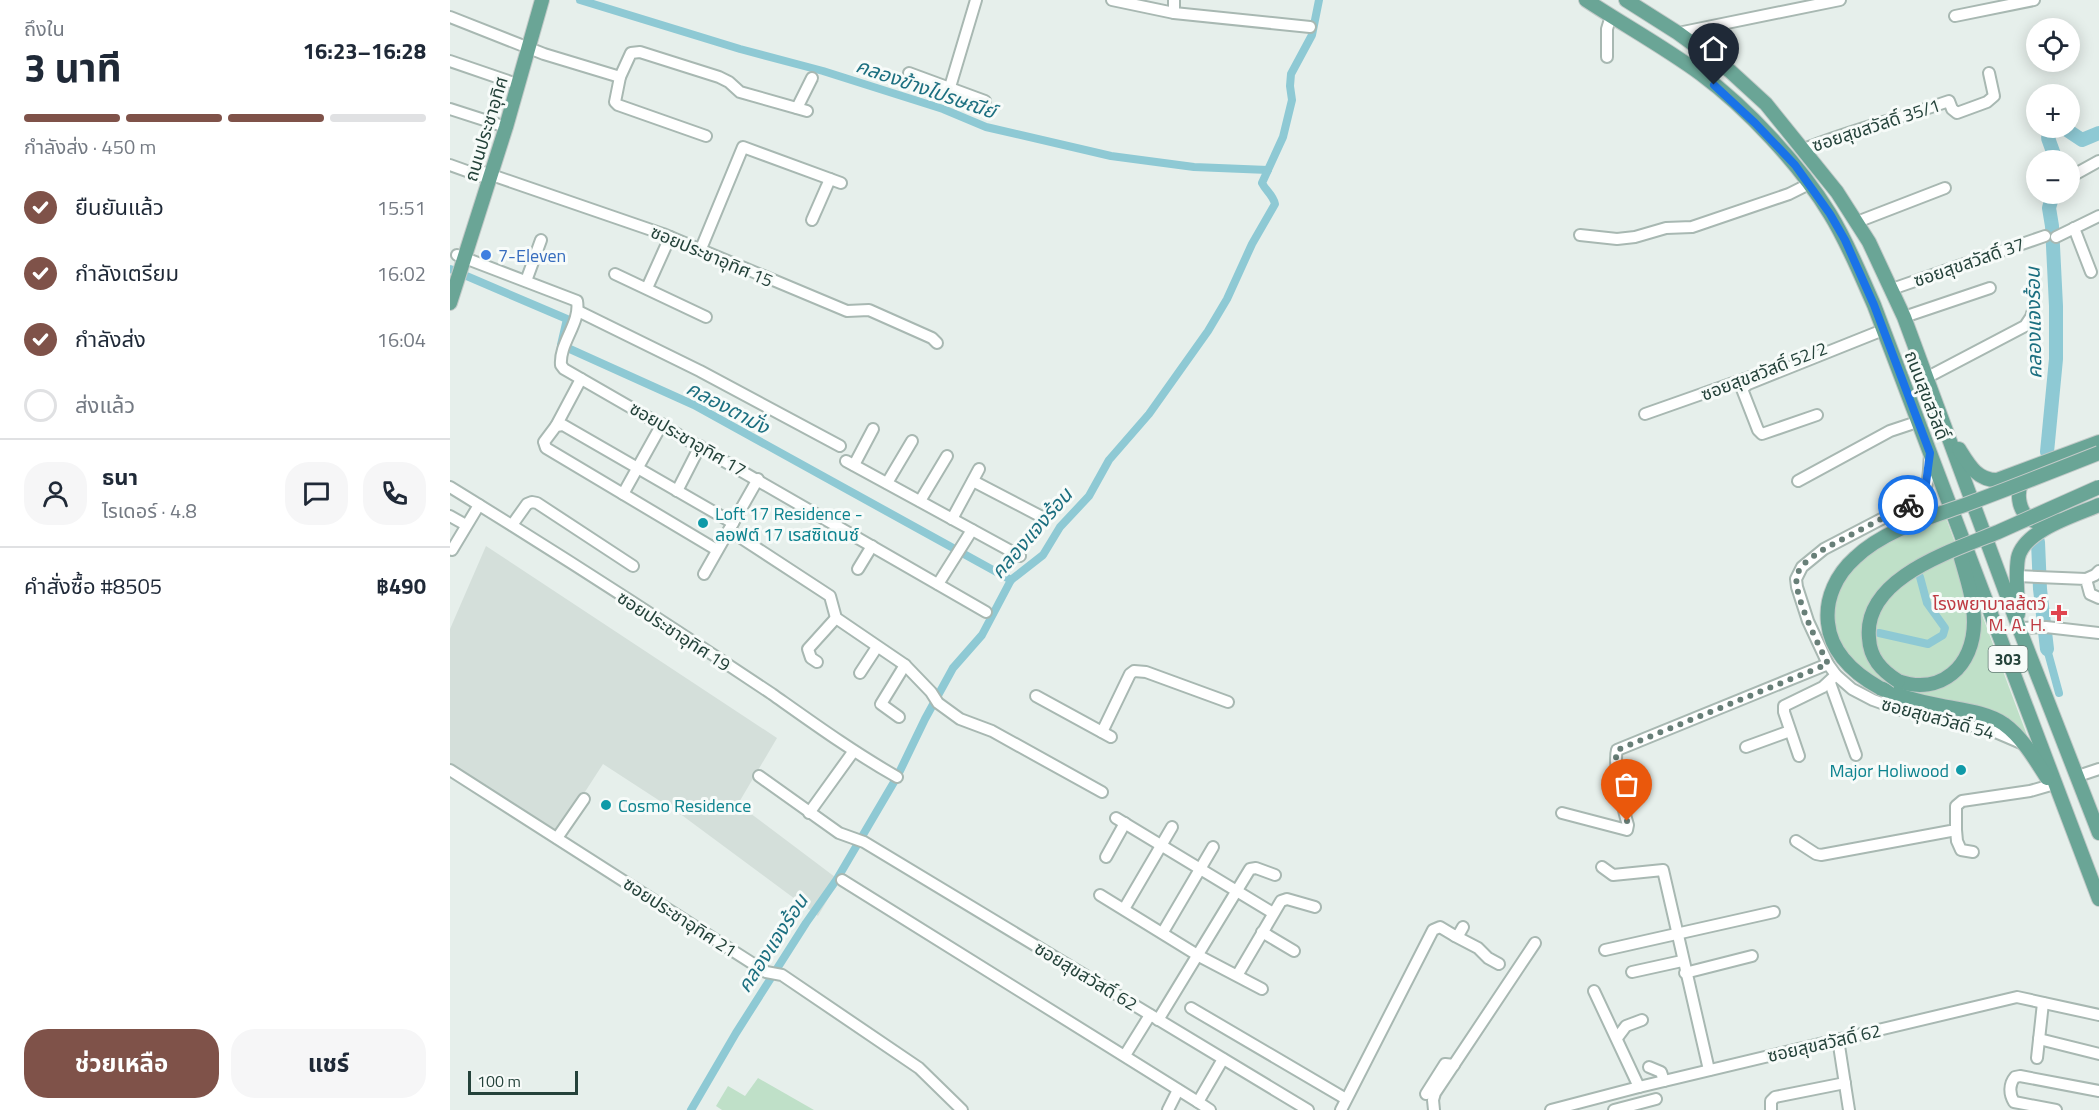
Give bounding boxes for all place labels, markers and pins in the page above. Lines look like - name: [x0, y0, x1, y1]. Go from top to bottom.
- pin: [1688, 23, 1739, 85]
- place label: 7-Eleven: [498, 242, 566, 269]
- marker: 7-Eleven: [479, 248, 493, 262]
- place label: Loft 17 Residence - ลอฟต์ 17 เรสซิเดนซ์: [715, 500, 863, 548]
- marker: Loft 17 Residence - ลอฟต์ 17 เรสซิเดนซ์: [696, 516, 710, 530]
- place label: โรงพยาบาลส้ตว์ M. A. H.: [1933, 590, 2046, 638]
- marker: โรงพยาบาลส้ตว์ M. A. H.: [2050, 604, 2068, 622]
- place label: Major Holiwood: [1829, 757, 1949, 784]
- pin: [1601, 759, 1652, 821]
- marker: Major Holiwood: [1954, 763, 1968, 777]
- place label: Cosmo Residence: [618, 792, 751, 819]
- marker: Cosmo Residence: [599, 798, 613, 812]

